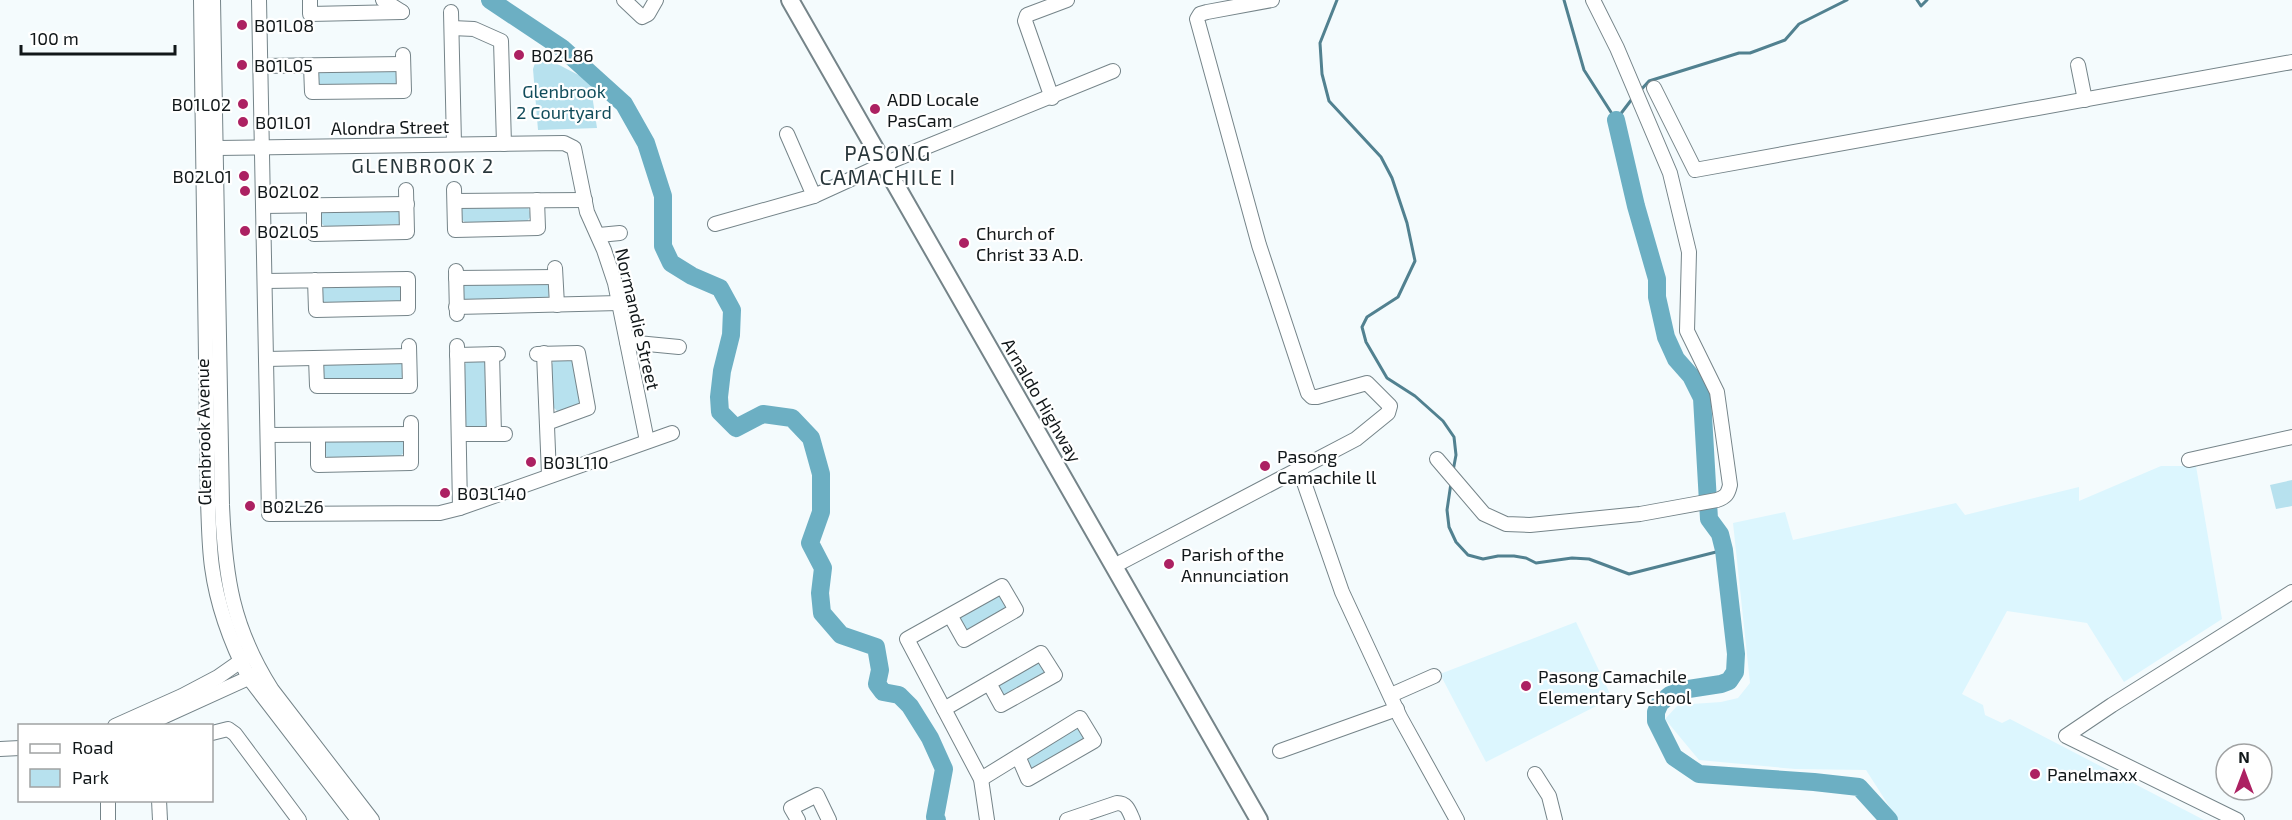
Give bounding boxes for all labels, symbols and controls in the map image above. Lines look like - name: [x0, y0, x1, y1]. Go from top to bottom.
- place label: B01L08: [254, 14, 314, 36]
- scale bar: [21, 18, 176, 56]
- marker: B01L08: [235, 18, 249, 32]
- text: 100 m: [30, 27, 79, 49]
- place label: B02L86: [531, 44, 594, 66]
- marker: B02L86: [512, 48, 526, 62]
- place label: B01L05: [254, 54, 313, 76]
- marker: B01L05: [235, 58, 249, 72]
- park label: Glenbrook 2 Courtyard: [516, 80, 612, 123]
- place label: ADD Locale PasCam: [887, 88, 979, 131]
- place label: B01L02: [172, 93, 231, 115]
- marker: B01L02: [236, 97, 250, 111]
- marker: ADD Locale PasCam: [868, 102, 882, 116]
- place label: B01L01: [255, 111, 311, 133]
- marker: B01L01: [236, 115, 250, 129]
- street label: Alondra Street: [330, 115, 450, 139]
- district label: PASONG CAMACHILE I: [819, 140, 957, 189]
- district label: GLENBROOK 2: [351, 153, 495, 177]
- place label: B02L01: [173, 165, 232, 187]
- marker: B02L01: [237, 169, 251, 183]
- place label: B02L02: [257, 180, 319, 202]
- marker: B02L02: [238, 184, 252, 198]
- place label: B02L05: [257, 220, 319, 242]
- place label: Church of Christ 33 A.D.: [976, 222, 1083, 265]
- marker: B02L05: [238, 224, 252, 238]
- marker: Church of Christ 33 A.D.: [957, 236, 971, 250]
- street label: Normandie Street: [611, 246, 665, 392]
- street label: Arnaldo Highway: [998, 334, 1087, 466]
- street label: Glenbrook Avenue: [191, 358, 215, 506]
- place label: Pasong Camachile ll: [1277, 445, 1377, 488]
- place label: B03L110: [543, 451, 609, 473]
- marker: B03L110: [524, 455, 538, 469]
- marker: Pasong Camachile ll: [1258, 459, 1272, 473]
- place label: B03L140: [457, 482, 527, 504]
- marker: B03L140: [438, 486, 452, 500]
- place label: B02L26: [262, 495, 324, 517]
- marker: B02L26: [243, 499, 257, 513]
- place label: Parish of the Annunciation: [1181, 543, 1289, 586]
- marker: Parish of the Annunciation: [1162, 557, 1176, 571]
- place label: Pasong Camachile Elementary School: [1538, 665, 1692, 708]
- marker: Pasong Camachile Elementary School: [1519, 679, 1533, 693]
- legend: [18, 724, 213, 802]
- text: Road: [72, 736, 113, 758]
- north arrow: [2214, 742, 2274, 802]
- text: N: [2238, 747, 2250, 766]
- place label: Panelmaxx: [2047, 763, 2138, 785]
- text: Park: [72, 766, 109, 788]
- marker: Panelmaxx: [2028, 767, 2042, 781]

